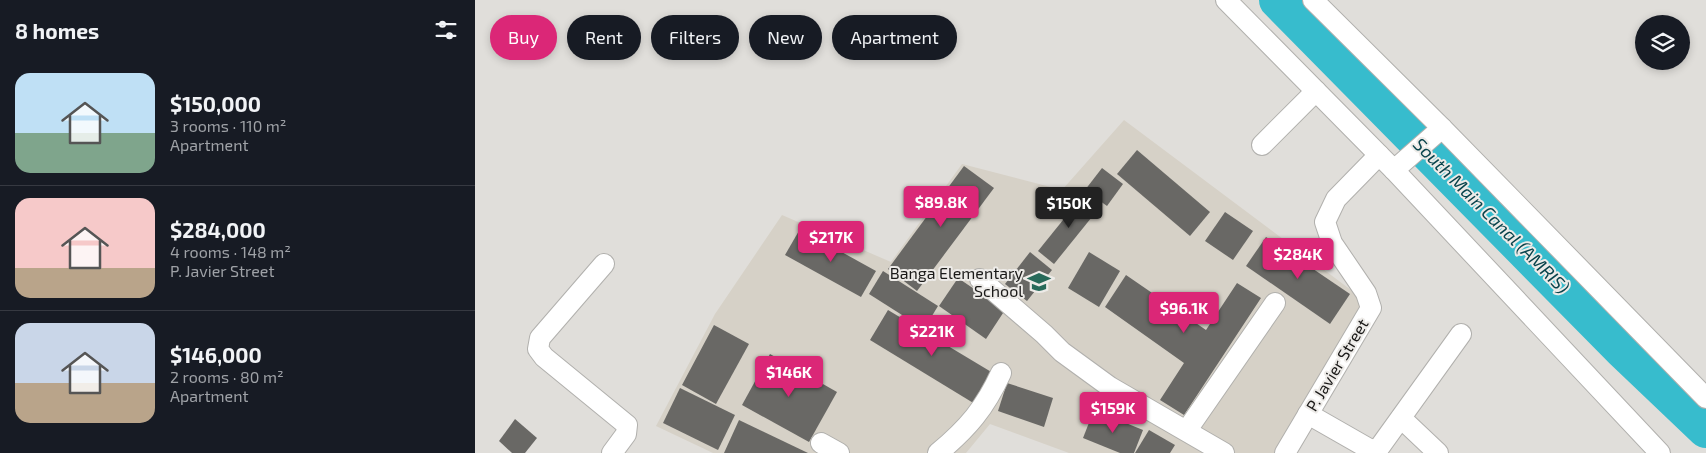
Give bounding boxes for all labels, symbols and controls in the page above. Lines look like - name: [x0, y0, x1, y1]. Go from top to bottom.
- chip: Buy: [490, 15, 557, 60]
- chip: Rent: [567, 15, 641, 60]
- chip: Filters: [651, 15, 739, 60]
- chip: New: [749, 15, 822, 60]
- chip: Apartment: [832, 15, 957, 60]
- map controls: [1635, 15, 1690, 70]
- button: layers: [1635, 15, 1690, 70]
- icon: filters: [432, 16, 460, 44]
- text: 8 homes: [15, 18, 99, 43]
- text: $150,000: [170, 91, 261, 116]
- icon: home: [55, 93, 115, 153]
- text: 3 rooms · 110 m²: [170, 116, 287, 135]
- water label: South Main Canal (AMRIS): [1409, 133, 1575, 298]
- text: Apartment: [170, 135, 249, 154]
- pin: $89.8K: [900, 186, 982, 228]
- pin: $150K: [1034, 186, 1104, 229]
- text: $89.8K: [915, 192, 967, 211]
- text: $150K: [1046, 193, 1092, 212]
- text: $284,000: [170, 217, 266, 242]
- icon: home: [55, 218, 115, 278]
- pin: $217K: [796, 220, 866, 263]
- text: $217K: [809, 227, 853, 246]
- pin: $284K: [1263, 238, 1333, 280]
- text: 4 rooms · 148 m²: [170, 242, 291, 261]
- text: $284K: [1274, 244, 1322, 263]
- text: P. Javier Street: [170, 261, 274, 280]
- place label: Banga Elementary School: [890, 263, 1024, 300]
- school or university icon: Banga Elementary School: [1026, 269, 1052, 295]
- pin: $96.1K: [1143, 292, 1225, 334]
- text: $96.1K: [1160, 298, 1208, 317]
- pin: $221K: [897, 314, 967, 357]
- street label: P. Javier Street: [1302, 315, 1372, 414]
- text: $221K: [910, 321, 954, 340]
- text: $146,000: [170, 342, 262, 367]
- icon: home: [55, 343, 115, 403]
- pin: $146K: [754, 356, 824, 398]
- text: $146K: [766, 362, 812, 381]
- text: 2 rooms · 80 m²: [170, 367, 284, 386]
- text: Apartment: [170, 386, 249, 405]
- pin: $159K: [1078, 392, 1148, 434]
- text: $159K: [1091, 398, 1135, 417]

